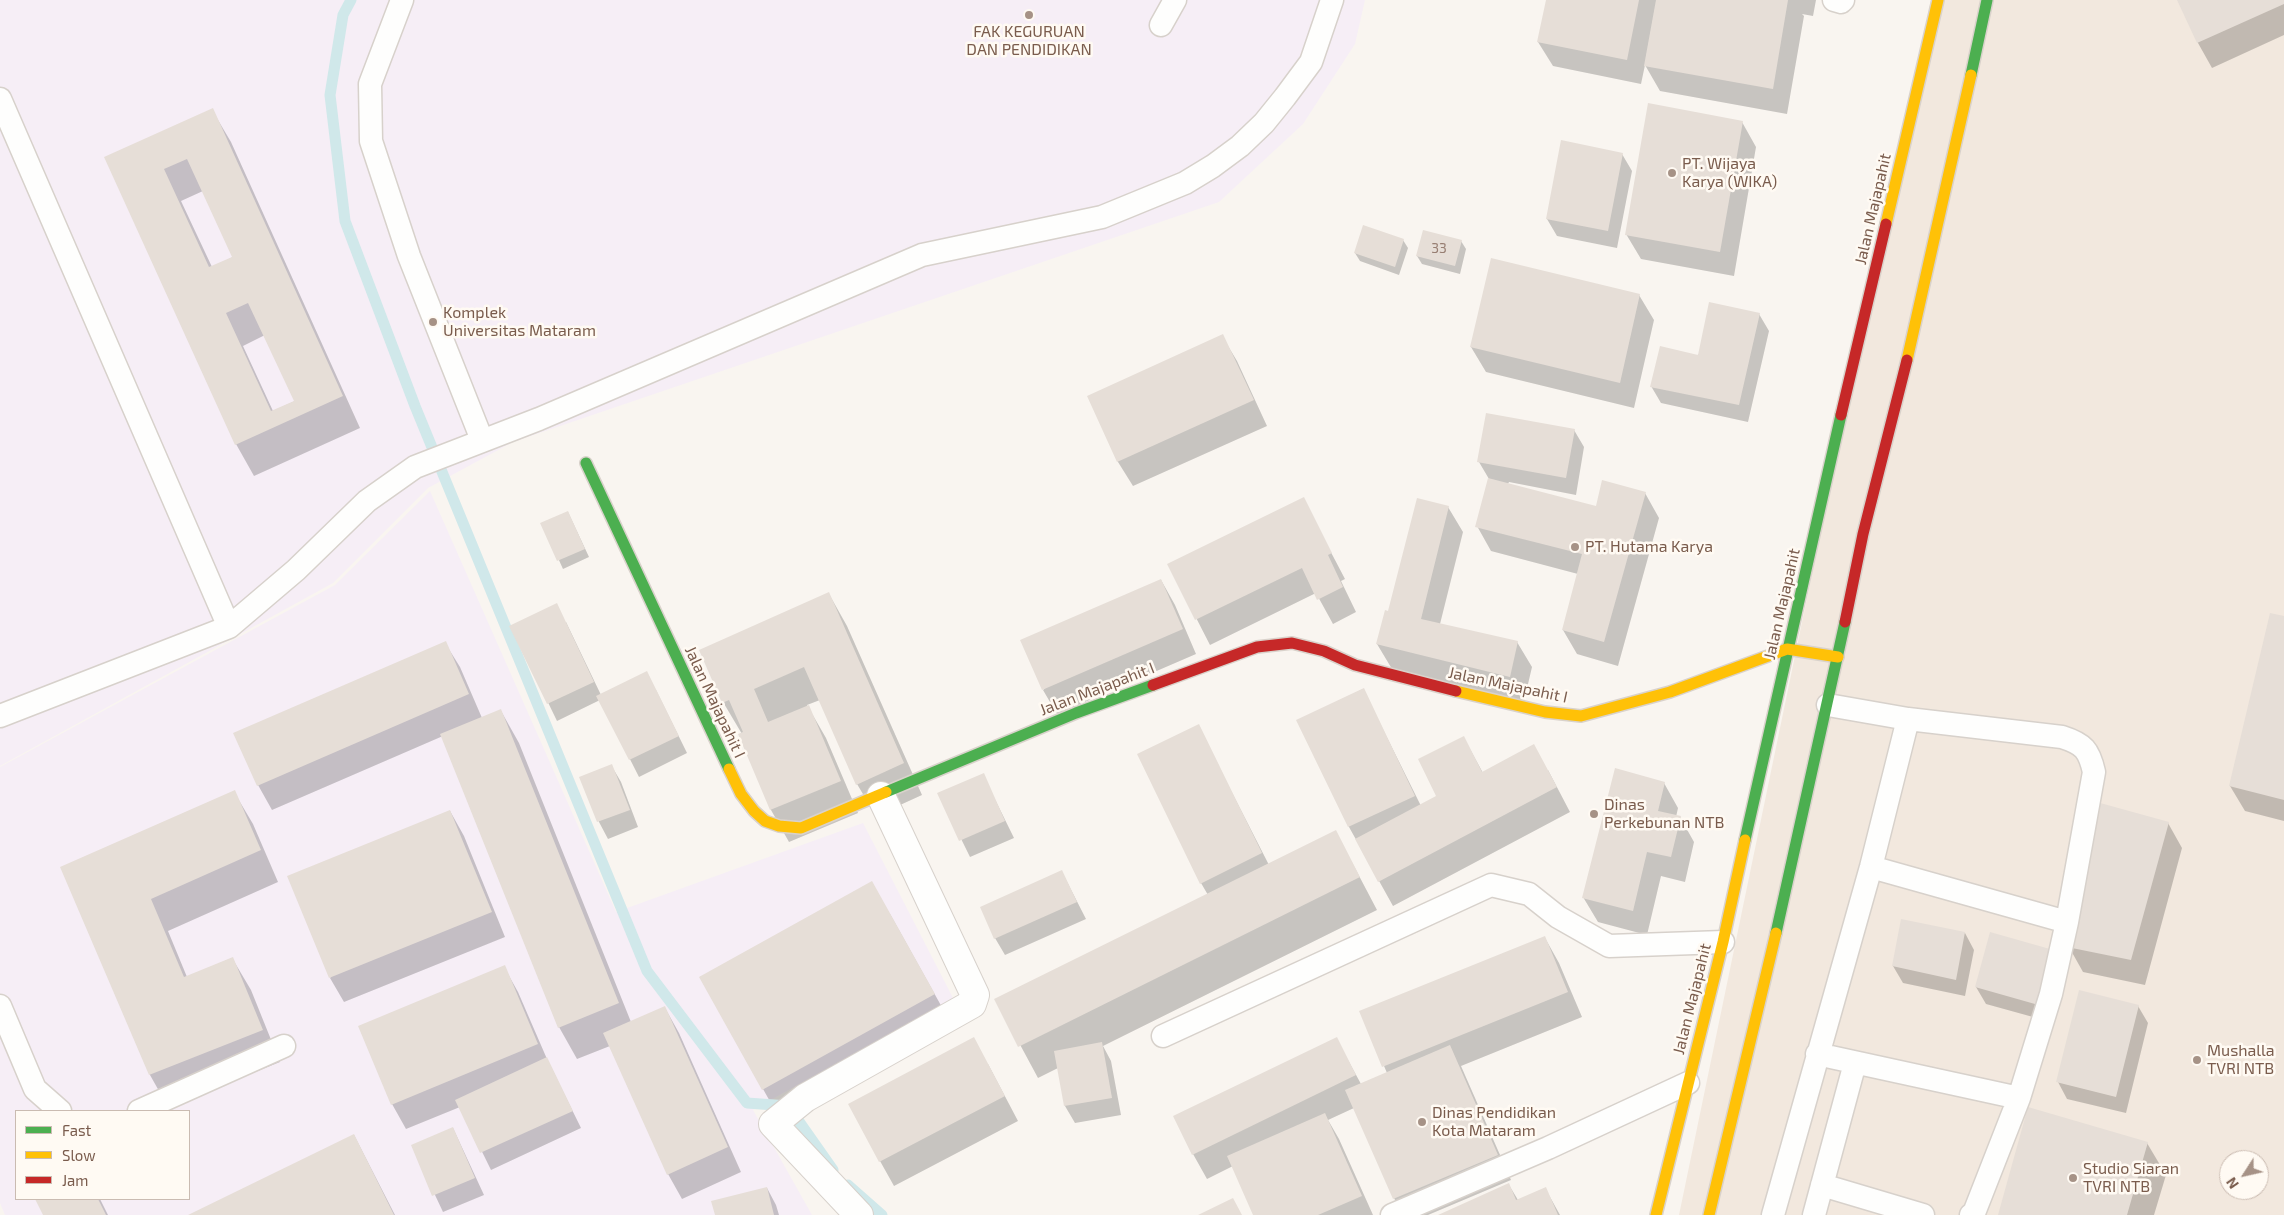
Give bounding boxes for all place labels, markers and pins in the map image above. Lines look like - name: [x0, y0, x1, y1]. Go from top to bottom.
- marker: FAK KEGURUAN DAN PENDIDIKAN: [1023, 9, 1035, 21]
- place label: FAK KEGURUAN DAN PENDIDIKAN: [966, 22, 1092, 60]
- place label: PT. Wijaya Karya (WIKA): [1682, 154, 1777, 192]
- marker: PT. Wijaya Karya (WIKA): [1666, 167, 1678, 179]
- place label: Komplek Universitas Mataram: [443, 303, 596, 341]
- marker: Komplek Universitas Mataram: [427, 316, 439, 328]
- place label: PT. Hutama Karya: [1585, 537, 1713, 557]
- marker: PT. Hutama Karya: [1569, 541, 1581, 553]
- place label: Dinas Perkebunan NTB: [1604, 795, 1725, 833]
- marker: Dinas Perkebunan NTB: [1588, 808, 1600, 820]
- place label: Mushalla TVRI NTB: [2207, 1041, 2275, 1079]
- marker: Mushalla TVRI NTB: [2191, 1054, 2203, 1066]
- place label: Dinas Pendidikan Kota Mataram: [1432, 1103, 1556, 1141]
- marker: Dinas Pendidikan Kota Mataram: [1416, 1116, 1428, 1128]
- place label: Studio Siaran TVRI NTB: [2083, 1159, 2179, 1197]
- marker: Studio Siaran TVRI NTB: [2067, 1172, 2079, 1184]

